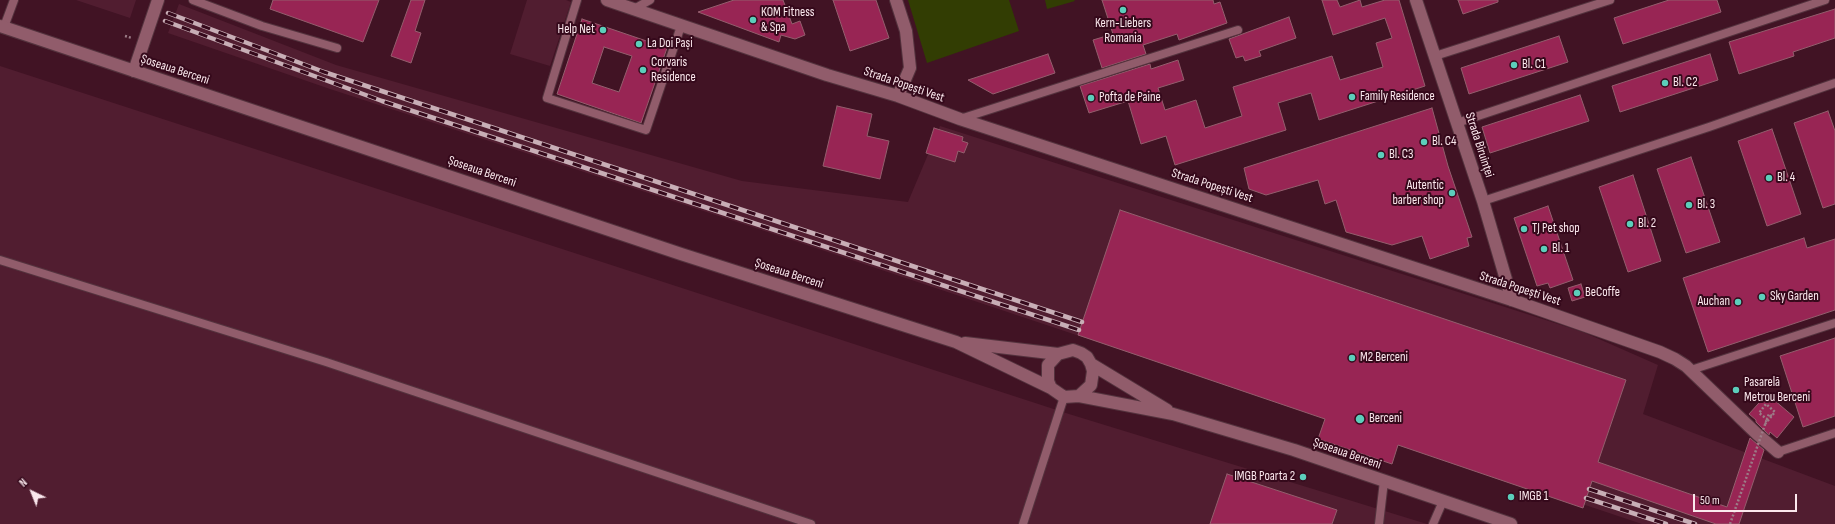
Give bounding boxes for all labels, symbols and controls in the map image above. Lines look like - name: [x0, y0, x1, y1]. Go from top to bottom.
- place label: KOM Fitness & Spa: [761, 5, 814, 36]
- marker: Kern-Liebers Romania: [1118, 5, 1128, 15]
- marker: KOM Fitness & Spa: [748, 15, 758, 25]
- place label: Kern-Liebers Romania: [1095, 16, 1151, 47]
- place label: Help Net: [558, 22, 595, 38]
- marker: Help Net: [598, 25, 608, 35]
- place label: La Doi Pași: [647, 36, 693, 52]
- marker: La Doi Pași: [634, 39, 644, 49]
- street label: Șoseaua Berceni: [139, 52, 211, 88]
- place label: Corvaris Residence: [651, 55, 696, 86]
- place label: Bl. C1: [1522, 57, 1546, 73]
- marker: Bl. C1: [1509, 60, 1519, 70]
- street label: Strada Popești Vest: [862, 64, 946, 106]
- marker: Corvaris Residence: [638, 65, 648, 75]
- place label: Bl. C2: [1673, 75, 1697, 91]
- marker: Bl. C2: [1660, 78, 1670, 88]
- place label: Family Residence: [1360, 89, 1435, 105]
- place label: Pofta de Paine: [1099, 90, 1161, 106]
- marker: Family Residence: [1347, 92, 1357, 102]
- marker: Pofta de Paine: [1086, 93, 1096, 103]
- street label: Strada Biruinței: [1461, 110, 1497, 180]
- place label: Bl. C4: [1432, 134, 1456, 150]
- marker: Bl. C4: [1419, 137, 1429, 147]
- place label: Bl. C3: [1389, 147, 1413, 163]
- marker: Bl. C3: [1376, 150, 1386, 160]
- street label: Șoseaua Berceni: [446, 153, 518, 191]
- street label: Strada Popești Vest: [1169, 166, 1255, 206]
- place label: Bl. 4: [1777, 170, 1795, 186]
- marker: Bl. 4: [1764, 173, 1774, 183]
- place label: Autentic barber shop: [1392, 178, 1444, 209]
- marker: Autentic barber shop: [1447, 188, 1457, 198]
- place label: Bl. 3: [1697, 197, 1715, 213]
- marker: Bl. 3: [1684, 200, 1694, 210]
- place label: Bl. 2: [1638, 216, 1656, 232]
- marker: Bl. 2: [1625, 219, 1635, 229]
- place label: TJ Pet shop: [1532, 221, 1580, 237]
- marker: TJ Pet shop: [1519, 224, 1529, 234]
- place label: Bl. 1: [1552, 241, 1569, 257]
- marker: Bl. 1: [1539, 244, 1549, 254]
- street label: Șoseaua Berceni: [753, 256, 825, 292]
- street label: Strada Popești Vest: [1477, 269, 1563, 309]
- place label: BeCoffe: [1585, 285, 1620, 301]
- marker: BeCoffe: [1572, 288, 1582, 298]
- place label: Sky Garden: [1770, 289, 1819, 305]
- marker: Sky Garden: [1757, 292, 1767, 302]
- place label: Auchan: [1698, 294, 1730, 310]
- marker: Auchan: [1733, 297, 1743, 307]
- place label: M2 Berceni: [1360, 350, 1408, 366]
- marker: M2 Berceni: [1347, 353, 1357, 363]
- place label: Pasarelă Metrou Berceni: [1744, 375, 1810, 406]
- marker: Pasarelă Metrou Berceni: [1731, 385, 1741, 395]
- place label: Berceni: [1369, 411, 1402, 427]
- marker: Berceni: [1354, 413, 1366, 425]
- street label: Șoseaua Berceni: [1311, 435, 1383, 473]
- place label: IMGB Poarta 2: [1234, 469, 1295, 485]
- north arrow: [12, 472, 52, 512]
- marker: IMGB Poarta 2: [1298, 472, 1308, 482]
- text: N: [17, 476, 30, 490]
- scale bar: [1695, 486, 1799, 512]
- place label: IMGB 1: [1519, 489, 1548, 505]
- marker: IMGB 1: [1506, 492, 1516, 502]
- text: 50 m: [1700, 493, 1720, 508]

